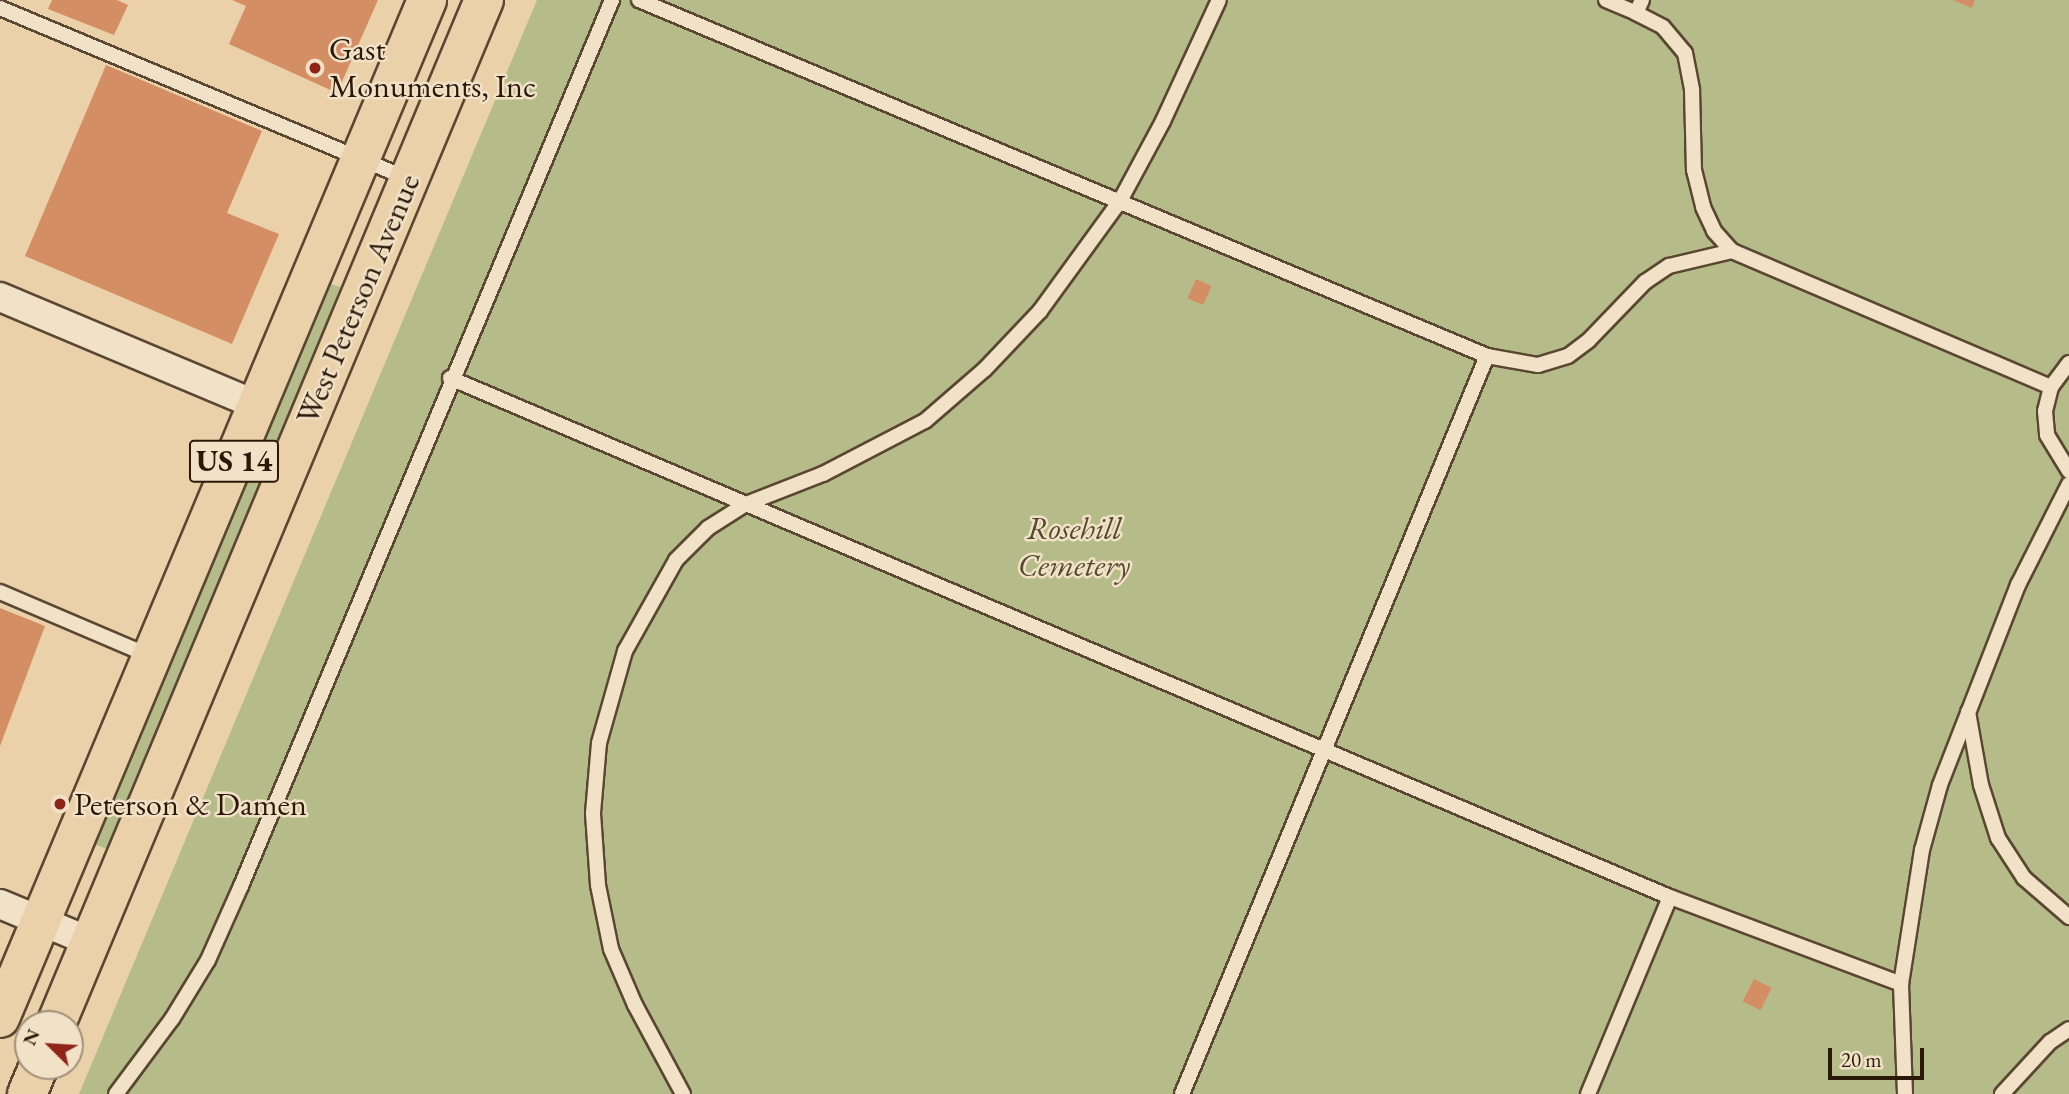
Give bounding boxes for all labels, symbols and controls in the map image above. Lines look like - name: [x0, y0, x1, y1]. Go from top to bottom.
- place label: Gast Monuments, Inc: [329, 31, 536, 106]
- marker: Gast Monuments, Inc: [307, 60, 323, 76]
- street label: West Peterson Avenue: [288, 168, 428, 430]
- road number: US 14: [188, 435, 280, 488]
- park label: Rosehill Cemetery: [1018, 510, 1130, 585]
- place label: Peterson & Damen: [74, 785, 307, 823]
- marker: Peterson & Damen: [52, 796, 68, 812]
- north arrow: [14, 1010, 84, 1080]
- text: N: [17, 1025, 46, 1049]
- scale bar: [1831, 1034, 1927, 1078]
- text: 20 m: [1841, 1046, 1882, 1073]

